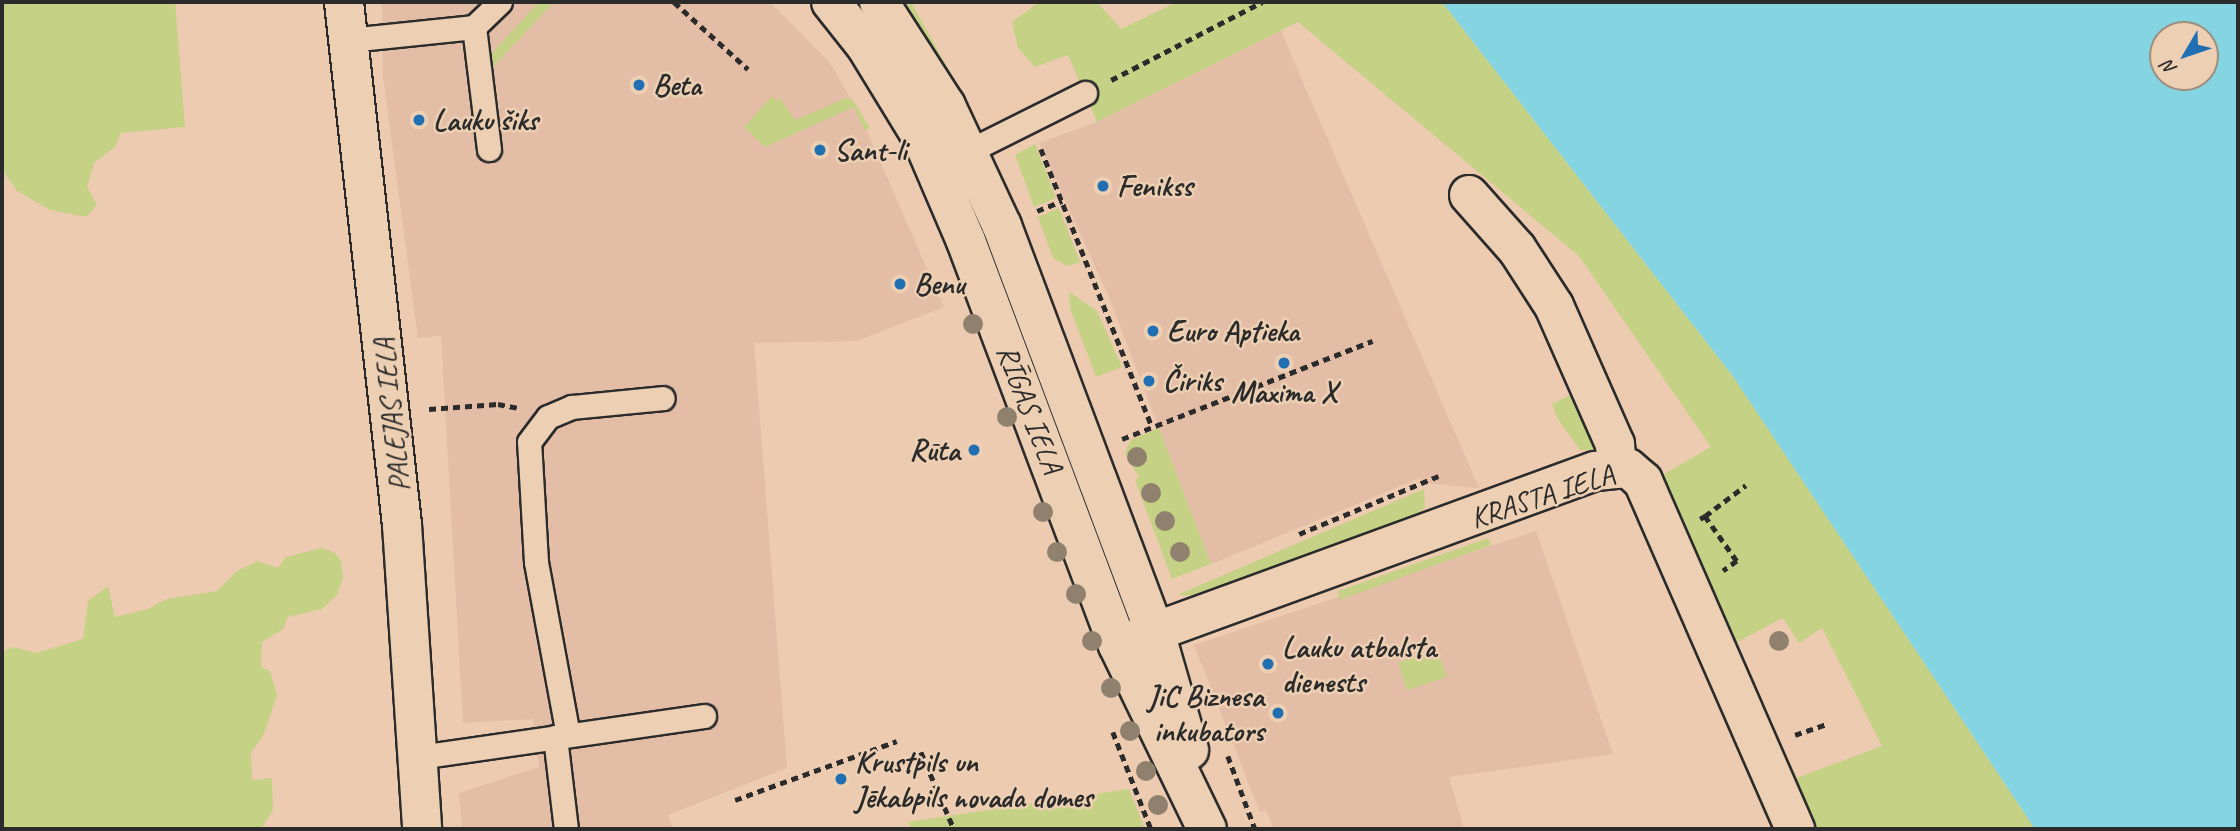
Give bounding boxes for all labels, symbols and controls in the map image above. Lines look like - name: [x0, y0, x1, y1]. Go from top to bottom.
- north arrow: [2149, 21, 2219, 91]
- text: N: [2156, 56, 2182, 80]
- place label: Beta: [653, 67, 701, 103]
- marker: Beta: [631, 77, 647, 93]
- place label: Lauku šiks: [433, 102, 538, 138]
- marker: Lauku šiks: [411, 112, 427, 128]
- place label: Sant-li: [834, 132, 907, 168]
- marker: Sant-li: [812, 142, 828, 158]
- place label: Fenikss: [1117, 168, 1192, 204]
- marker: Fenikss: [1095, 178, 1111, 194]
- place label: Benu: [914, 266, 965, 302]
- marker: Benu: [892, 276, 908, 292]
- place label: Euro Aptieka: [1167, 313, 1299, 349]
- marker: Euro Aptieka: [1145, 323, 1161, 339]
- street label: PALEJAS IELA: [365, 336, 417, 494]
- street label: RĪGAS IELA: [989, 340, 1071, 478]
- marker: Maxima X: [1276, 355, 1292, 371]
- place label: Čiriks: [1163, 363, 1222, 399]
- marker: Čiriks: [1141, 373, 1157, 389]
- place label: Maxima X: [1231, 374, 1337, 410]
- place label: Rūta: [909, 432, 960, 468]
- marker: Rūta: [966, 442, 982, 458]
- street label: KRASTA IELA: [1466, 456, 1618, 536]
- place label: Lauku atbalsta dienests: [1282, 629, 1436, 700]
- marker: Lauku atbalsta dienests: [1260, 656, 1276, 672]
- place label: JiC Biznesa inkubators: [1148, 678, 1264, 748]
- marker: JiC Biznesa inkubators: [1270, 705, 1286, 721]
- place label: Krustpils un Jēkabpils novada domes: [855, 744, 1093, 814]
- marker: Krustpils un Jēkabpils novada domes: [833, 771, 849, 787]

